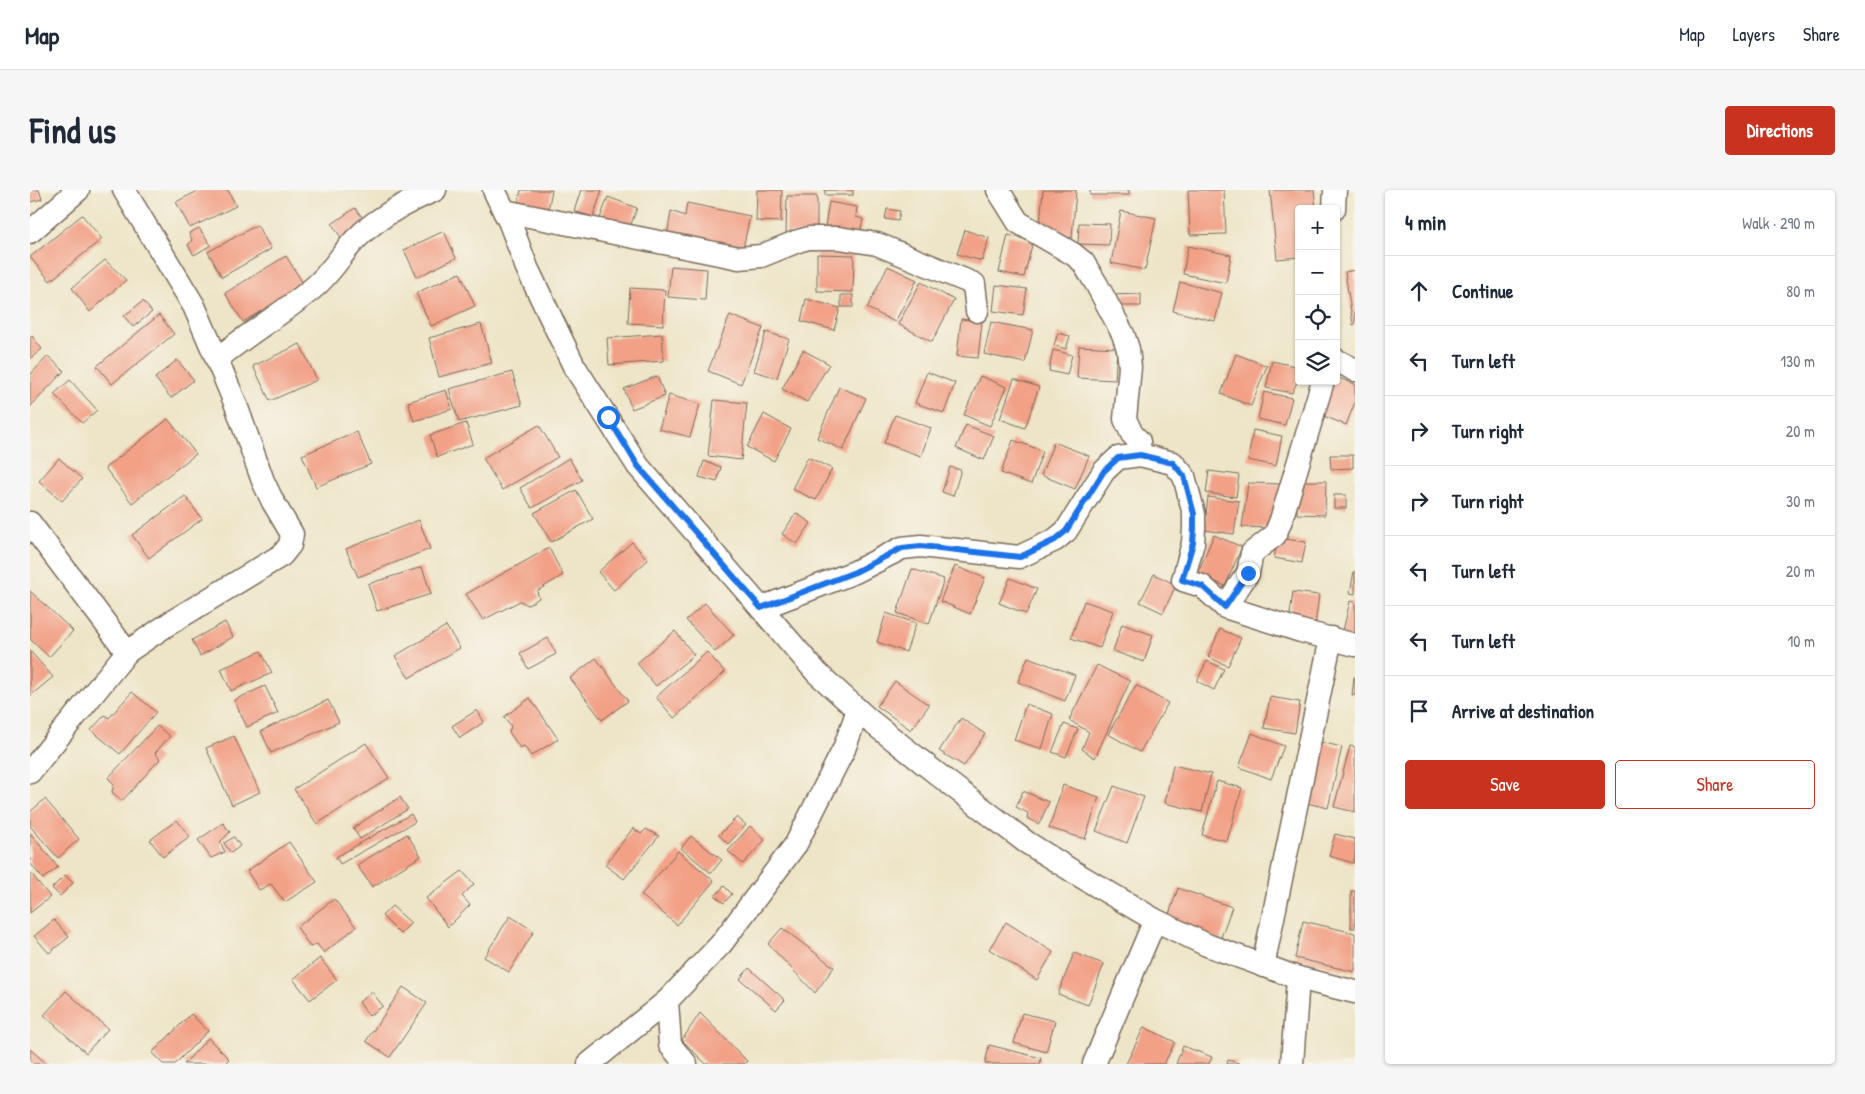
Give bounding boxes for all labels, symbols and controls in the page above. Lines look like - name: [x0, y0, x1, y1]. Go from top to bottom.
- text: Map: [25, 19, 59, 51]
- text: Map: [1679, 22, 1705, 47]
- text: Layers: [1733, 22, 1775, 47]
- text: Share: [1803, 22, 1840, 47]
- button: Directions: [1725, 106, 1835, 155]
- text: Find us: [30, 107, 116, 154]
- map controls: [1295, 205, 1340, 385]
- button: +: [1295, 205, 1340, 250]
- text: 4 min: [1405, 208, 1446, 237]
- text: Walk · 290 m: [1742, 212, 1815, 234]
- button: −: [1295, 250, 1340, 295]
- icon: ahead: [1405, 277, 1433, 305]
- text: Continue: [1452, 278, 1513, 304]
- text: 80 m: [1786, 280, 1815, 302]
- button: locate: [1295, 295, 1340, 340]
- button: layers: [1295, 340, 1340, 385]
- icon: left: [1405, 347, 1433, 375]
- text: Turn left: [1452, 348, 1515, 374]
- text: 130 m: [1780, 350, 1815, 372]
- route start: [597, 406, 620, 429]
- icon: right: [1405, 417, 1433, 445]
- text: Turn right: [1452, 418, 1523, 444]
- text: 20 m: [1786, 420, 1815, 442]
- icon: right: [1405, 487, 1433, 515]
- text: Turn right: [1452, 488, 1523, 514]
- text: 30 m: [1786, 490, 1815, 512]
- icon: left: [1405, 557, 1433, 585]
- text: Turn left: [1452, 558, 1515, 584]
- text: 20 m: [1786, 560, 1815, 582]
- route end: [1237, 562, 1260, 585]
- icon: left: [1405, 627, 1433, 655]
- text: Turn left: [1452, 628, 1515, 654]
- text: 10 m: [1787, 630, 1815, 652]
- icon: arrive: [1405, 697, 1433, 725]
- text: Arrive at destination: [1452, 698, 1594, 724]
- button: Save: [1405, 760, 1605, 809]
- button: Share: [1615, 760, 1815, 809]

